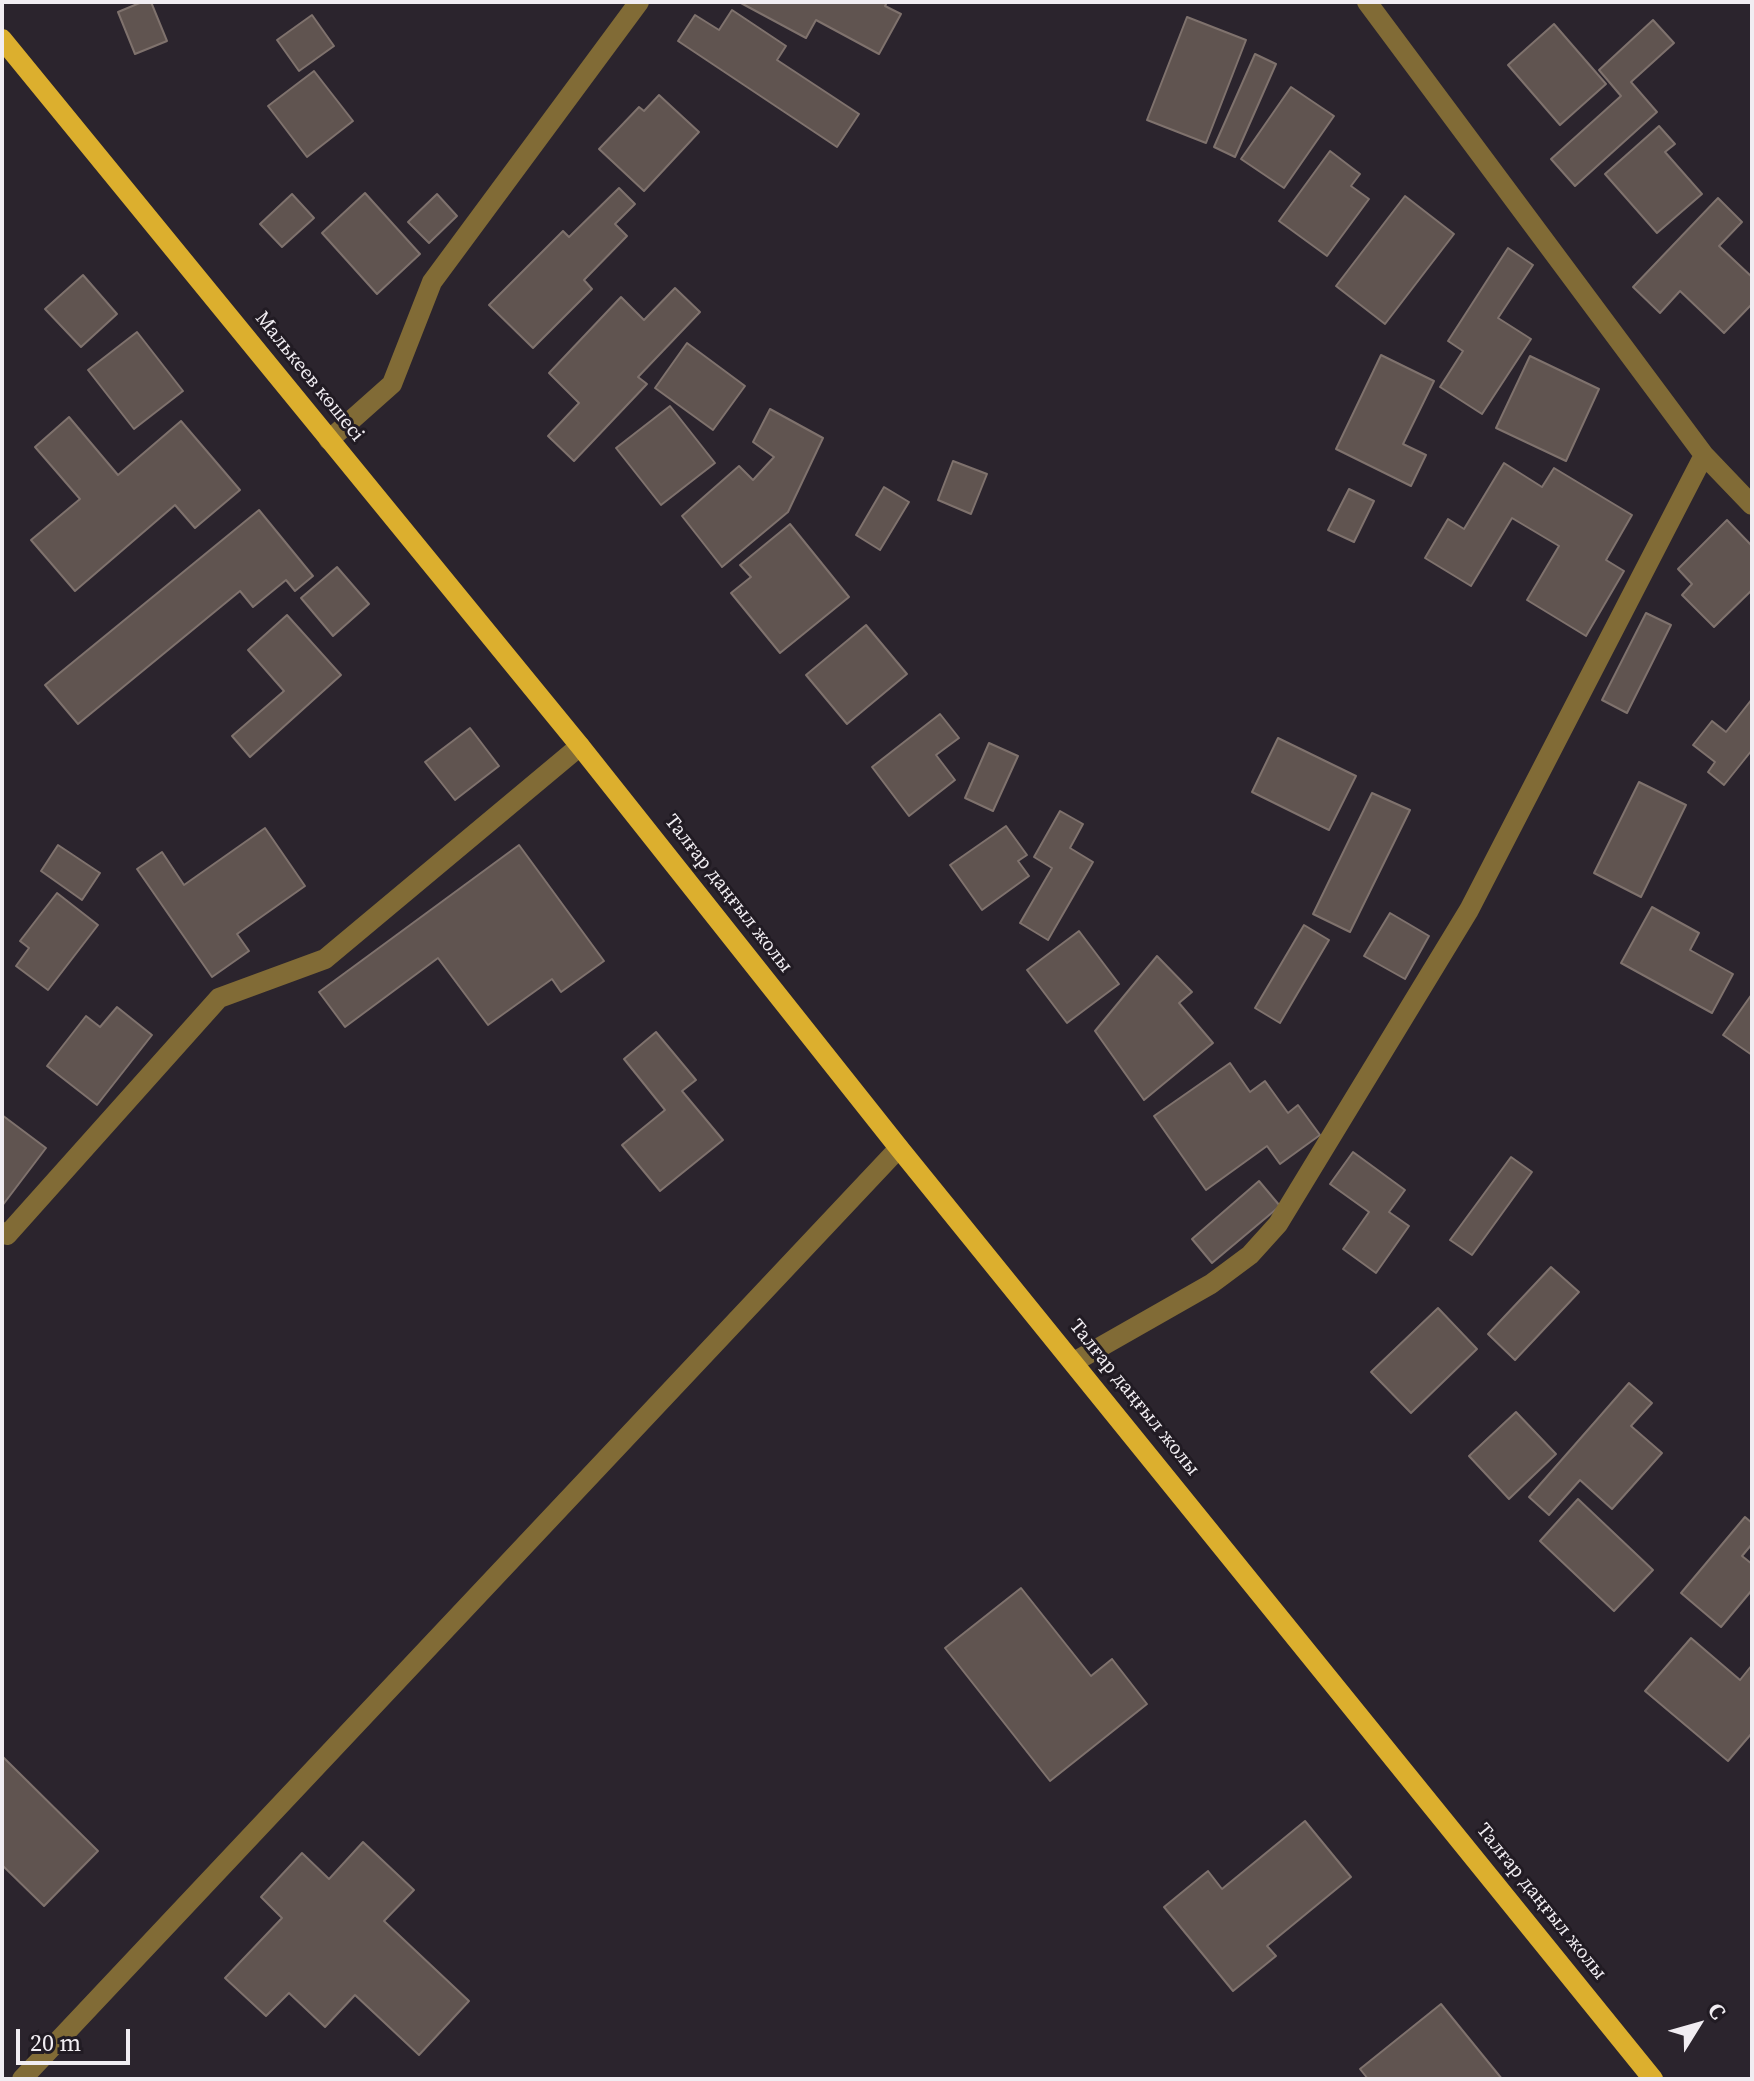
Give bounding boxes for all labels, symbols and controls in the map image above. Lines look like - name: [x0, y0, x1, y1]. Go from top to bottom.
- street label: Малькеев көшесі: [249, 307, 369, 447]
- street label: Талғар даңғыл жолы: [659, 810, 797, 978]
- street label: Талғар даңғыл жолы: [1064, 1315, 1204, 1481]
- street label: Талғар даңғыл жолы: [1471, 1819, 1611, 1985]
- north arrow: [1658, 1985, 1738, 2065]
- text: С: [1701, 1996, 1733, 2025]
- scale bar: [20, 2013, 134, 2063]
- text: 20 m: [30, 2026, 81, 2059]

